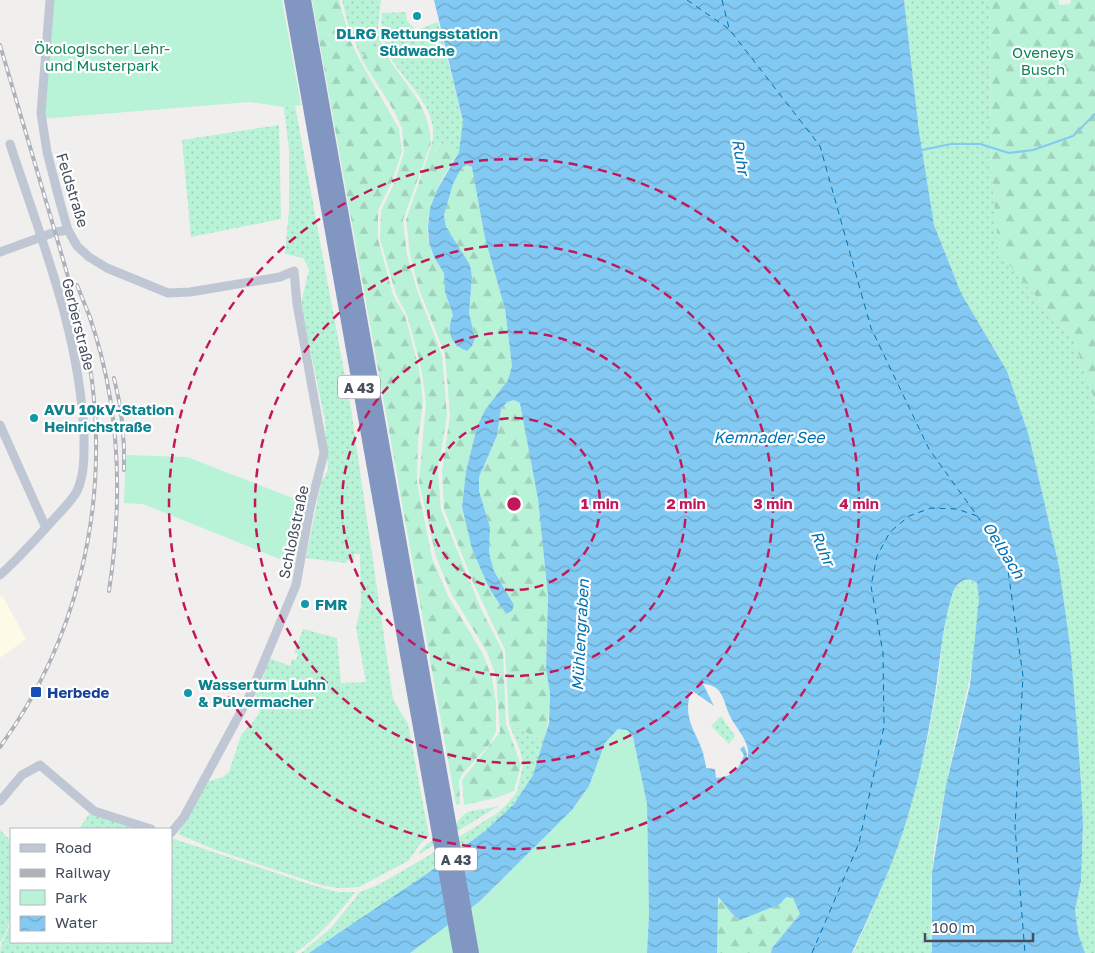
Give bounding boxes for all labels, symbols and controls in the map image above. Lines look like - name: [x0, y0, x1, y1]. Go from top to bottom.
- marker: DLRG Rettungsstation Südwache: [411, 10, 423, 22]
- place label: DLRG Rettungsstation Südwache: [336, 24, 498, 59]
- park label: Ökologischer Lehr- und Musterpark: [34, 39, 170, 74]
- park label: Oveneys Busch: [1012, 43, 1074, 78]
- water label: Ruhr: [728, 137, 754, 179]
- street label: Feldstraße: [53, 151, 93, 230]
- street label: Gerberstraße: [59, 276, 99, 372]
- road number: A 43: [338, 376, 380, 398]
- place label: AVU 10kV-Station Heinrichstraße: [44, 400, 174, 435]
- marker: AVU 10kV-Station Heinrichstraße: [28, 412, 40, 424]
- water label: Kemnader See: [713, 427, 826, 447]
- street label: Schloßstraße: [274, 483, 312, 580]
- text: 1 min: [581, 494, 619, 512]
- text: 2 min: [666, 494, 706, 512]
- text: 3 min: [753, 494, 793, 512]
- text: 4 min: [839, 494, 879, 512]
- centre of rings: [505, 495, 523, 513]
- water label: Oelbach: [979, 518, 1030, 583]
- water label: Ruhr: [807, 527, 840, 571]
- water label: Mühlengraben: [567, 578, 593, 691]
- place label: FMR: [315, 595, 348, 613]
- marker: FMR: [299, 598, 311, 610]
- place label: Wasserturm Luhn & Pulvermacher: [198, 675, 326, 710]
- place label: Herbede: [47, 683, 109, 701]
- marker: Herbede: [29, 685, 43, 699]
- marker: Wasserturm Luhn & Pulvermacher: [182, 687, 194, 699]
- legend: [10, 828, 172, 943]
- text: Road: [55, 838, 92, 856]
- road number: A 43: [435, 848, 477, 871]
- text: Railway: [55, 863, 111, 881]
- text: Park: [55, 888, 88, 906]
- scale bar: [925, 910, 1032, 942]
- text: Water: [55, 913, 98, 931]
- text: 100 m: [932, 918, 975, 936]

